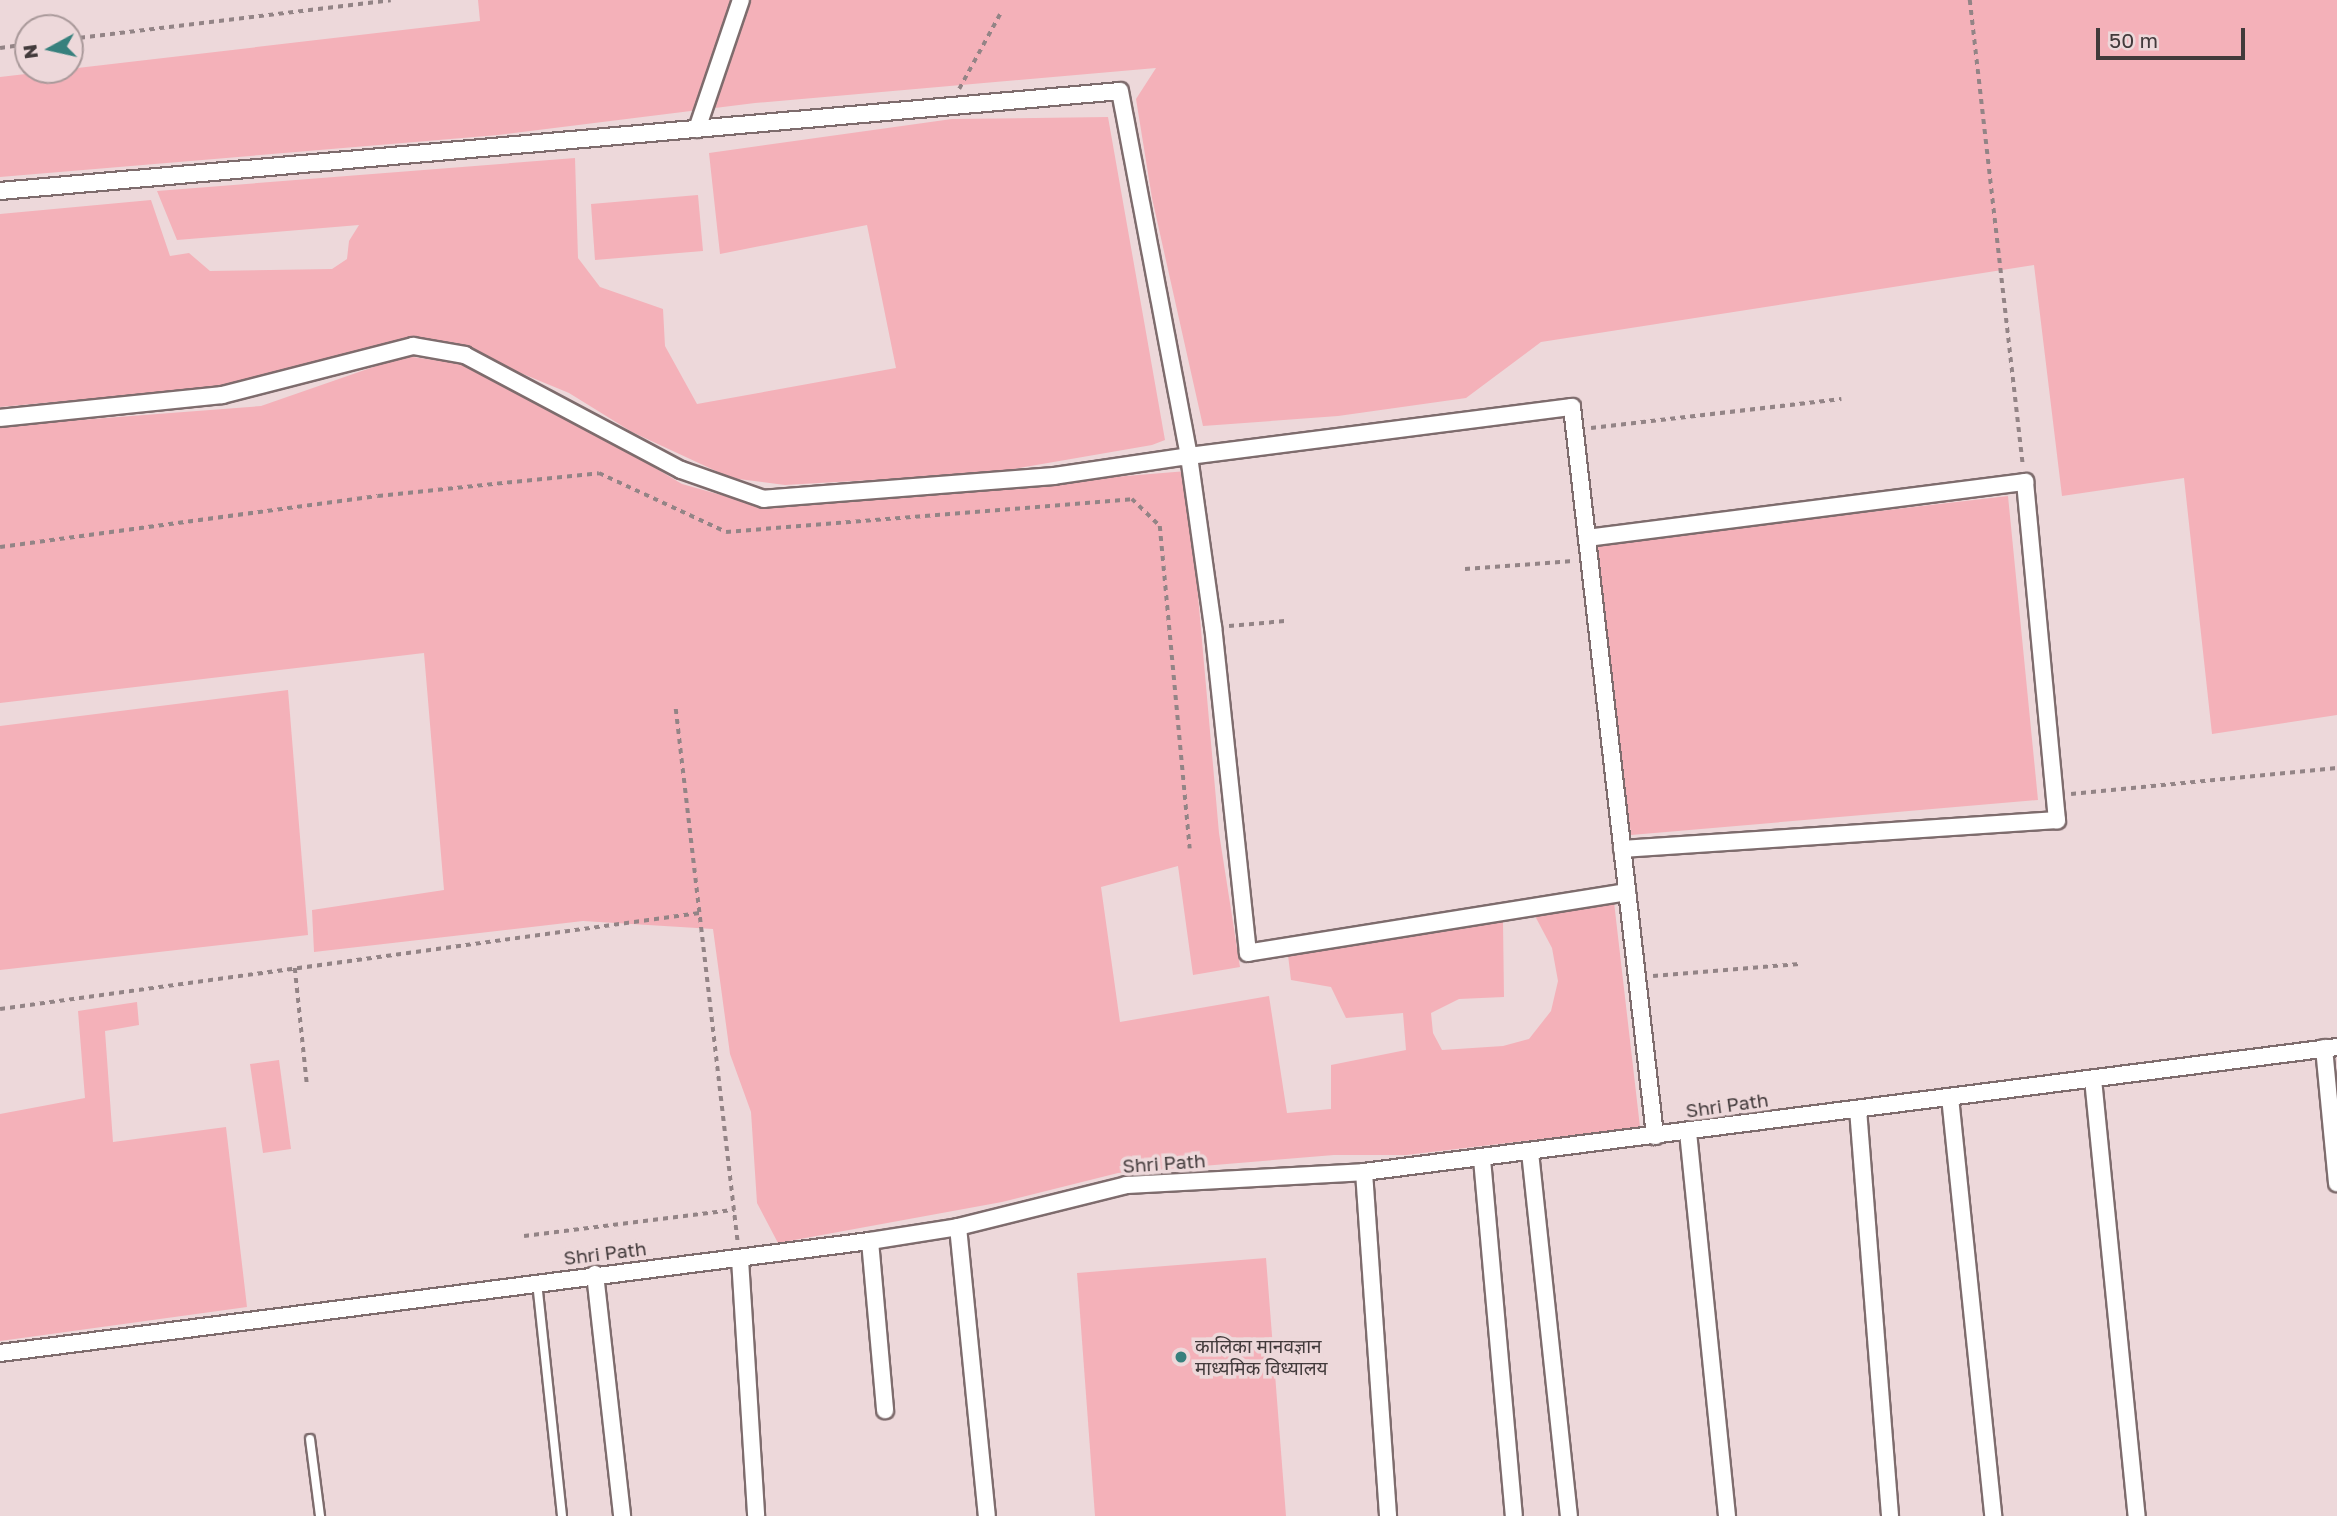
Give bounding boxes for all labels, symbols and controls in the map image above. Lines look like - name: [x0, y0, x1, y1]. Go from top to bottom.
- north arrow: [14, 14, 84, 84]
- scale bar: [2099, 14, 2248, 58]
- text: 50 m: [2109, 27, 2158, 53]
- text: N: [17, 43, 42, 60]
- street label: Shri Path: [1684, 1088, 1770, 1122]
- street label: Shri Path: [1122, 1149, 1206, 1177]
- street label: Shri Path: [562, 1237, 648, 1269]
- place label: कालिका मानवज्ञान माध्यमिक विध्यालय: [1195, 1335, 1328, 1379]
- marker: कालिका मानवज्ञान माध्यमिक विध्यालय: [1173, 1349, 1189, 1365]

